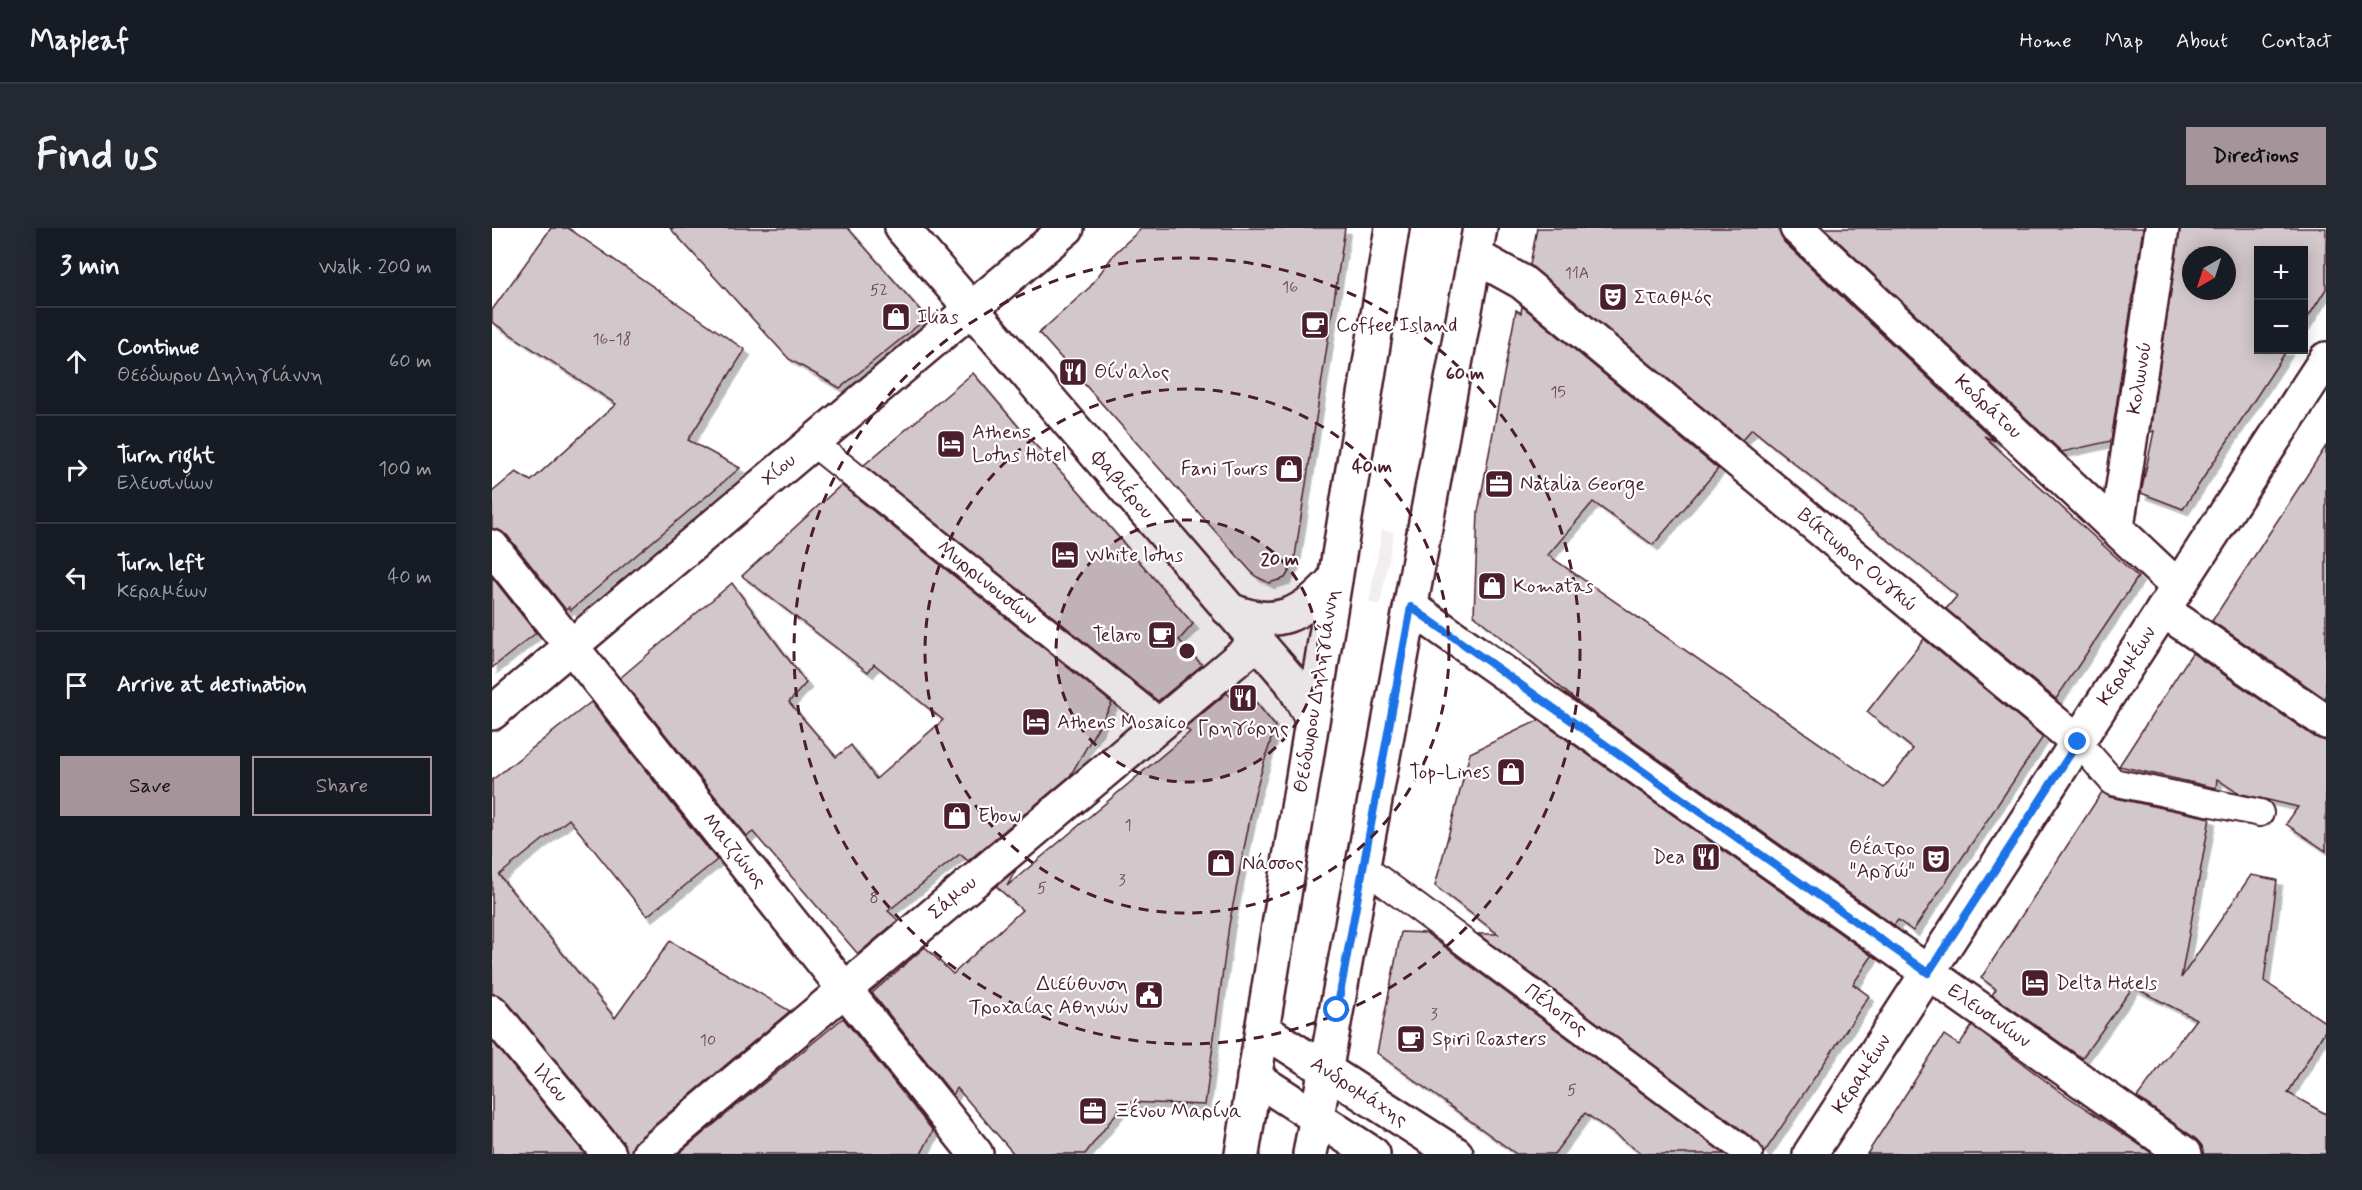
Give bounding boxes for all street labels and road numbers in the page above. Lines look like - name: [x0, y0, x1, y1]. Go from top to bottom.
- street label: Κολωνού: [2121, 340, 2159, 416]
- street label: Κοδράτου: [1948, 369, 2028, 445]
- street label: Φαβιέρου: [1084, 444, 1159, 525]
- street label: Χίου: [756, 447, 802, 493]
- street label: Βίκτωρος Ουγκώ: [1792, 502, 1922, 618]
- street label: Μυρρινουσίων: [931, 534, 1043, 632]
- street label: Θεόδωρου Δηληγιάννη: [1288, 587, 1346, 795]
- street label: Κεραμέων: [2091, 621, 2163, 711]
- street label: Μαιζώνος: [695, 808, 773, 895]
- street label: Σάμου: [923, 870, 983, 926]
- street label: Πέλοπος: [1519, 977, 1593, 1043]
- street label: Ελευσινίων: [1942, 977, 2036, 1055]
- street label: Κεραμέων: [1826, 1029, 1898, 1119]
- street label: Ανδρομάχης: [1305, 1051, 1413, 1134]
- street label: Ιλίου: [526, 1058, 574, 1108]

